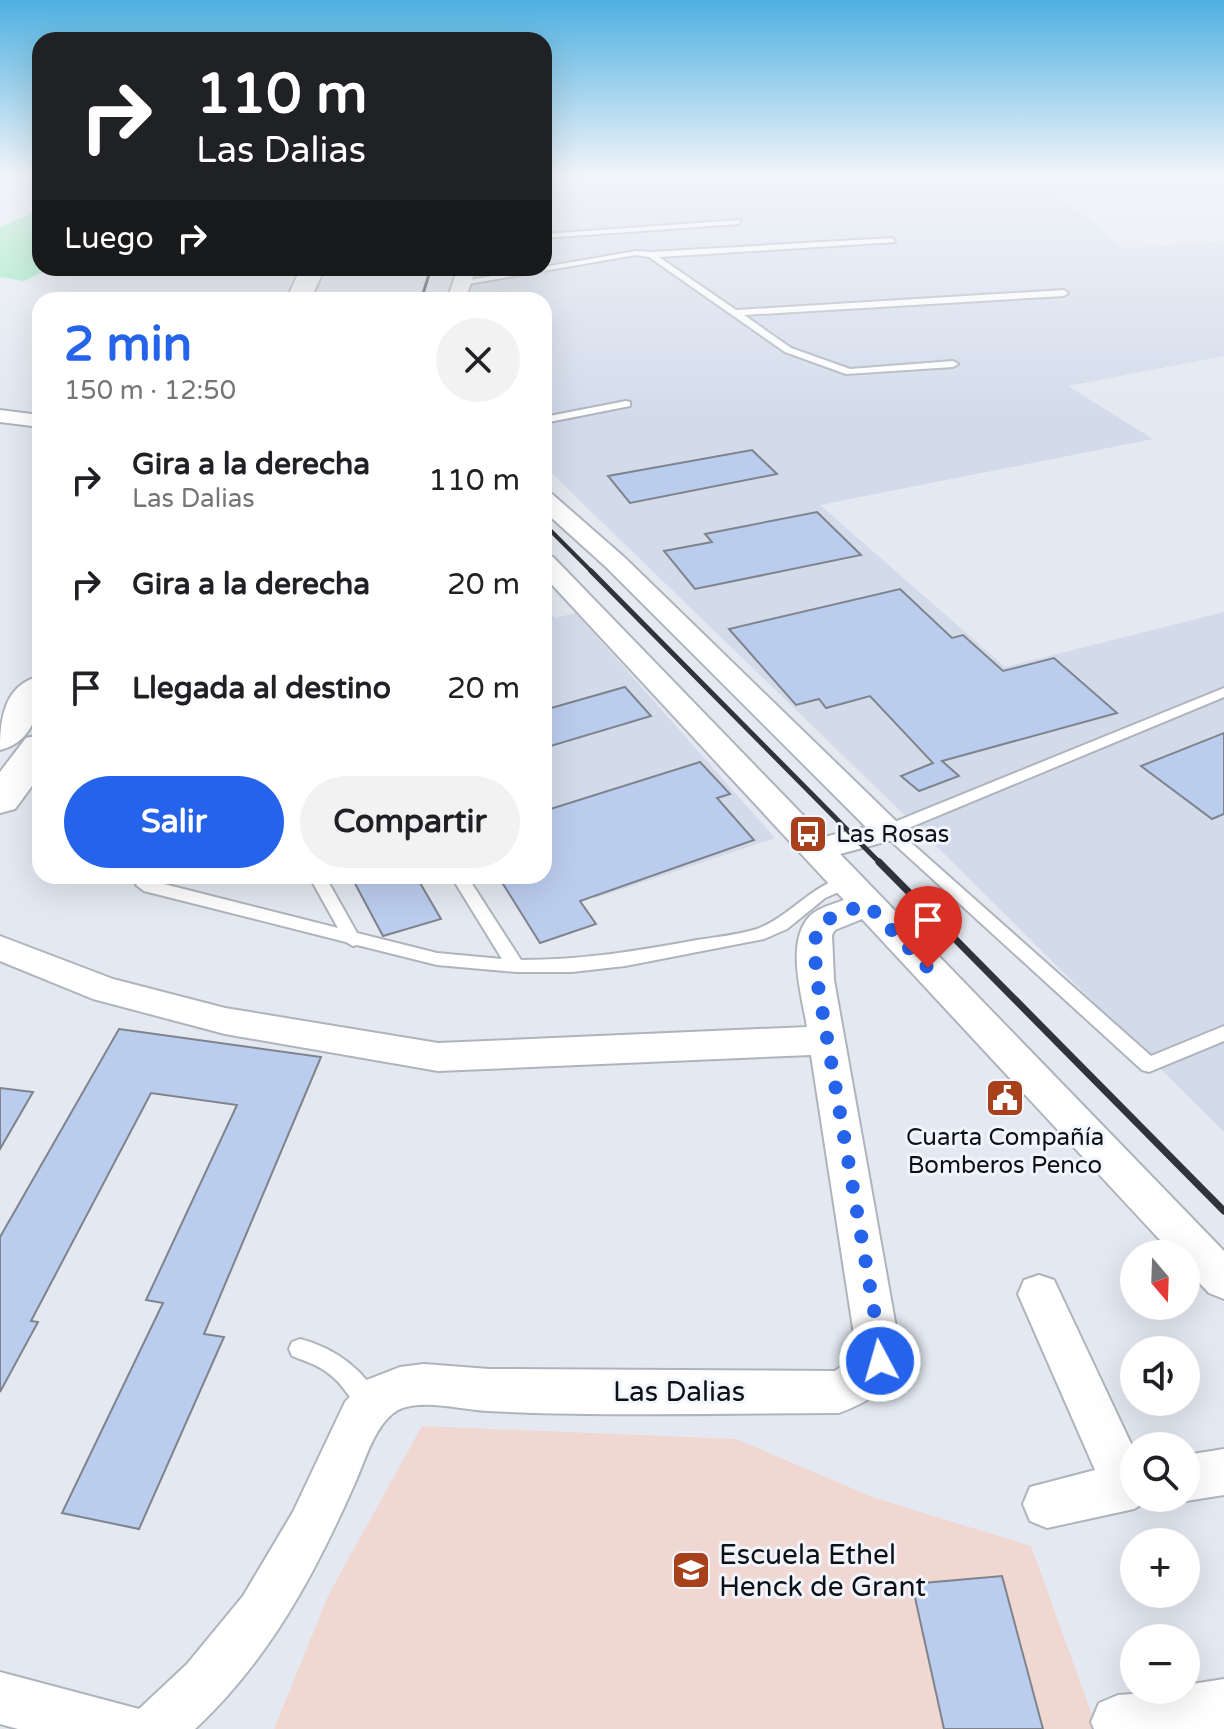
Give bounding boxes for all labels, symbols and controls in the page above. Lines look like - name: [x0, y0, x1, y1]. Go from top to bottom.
- text: 110 m: [196, 61, 367, 128]
- icon: right: [64, 64, 168, 168]
- text: Las Dalias: [196, 129, 366, 172]
- icon: right: [170, 216, 214, 260]
- text: Luego: [64, 220, 154, 257]
- text: 2 min: [64, 316, 192, 374]
- button: close: [436, 318, 520, 402]
- text: 150 m · 12:50: [64, 375, 236, 406]
- text: Gira a la derecha: [132, 446, 370, 483]
- icon: right: [64, 458, 108, 502]
- text: 110 m: [428, 462, 520, 499]
- text: Las Dalias: [132, 483, 255, 514]
- icon: right: [64, 562, 108, 606]
- text: Gira a la derecha: [132, 566, 370, 603]
- text: 20 m: [447, 566, 520, 603]
- icon: arrive: [64, 666, 108, 710]
- text: Llegada al destino: [132, 670, 391, 707]
- text: 20 m: [447, 670, 520, 707]
- button: Salir: [64, 776, 284, 868]
- button: Compartir: [300, 776, 520, 868]
- bus stop icon: Las Rosas: [787, 813, 829, 855]
- place label: Las Rosas: [836, 820, 949, 849]
- pin: [894, 886, 962, 968]
- icon: arrive: [906, 898, 950, 942]
- public building icon: Cuarta Compañía Bomberos Penco: [984, 1077, 1026, 1119]
- place label: Cuarta Compañía Bomberos Penco: [906, 1123, 1104, 1180]
- north arrow: [1120, 1240, 1200, 1320]
- map controls: [1120, 1240, 1200, 1704]
- position arrow: [838, 1319, 922, 1403]
- button: sound: [1120, 1336, 1200, 1416]
- street label: Las Dalias: [613, 1375, 745, 1409]
- button: search: [1120, 1432, 1200, 1512]
- button: +: [1120, 1528, 1200, 1608]
- place label: Escuela Ethel Henck de Grant: [719, 1538, 926, 1604]
- school or university icon: Escuela Ethel Henck de Grant: [670, 1549, 712, 1591]
- button: −: [1120, 1624, 1200, 1704]

